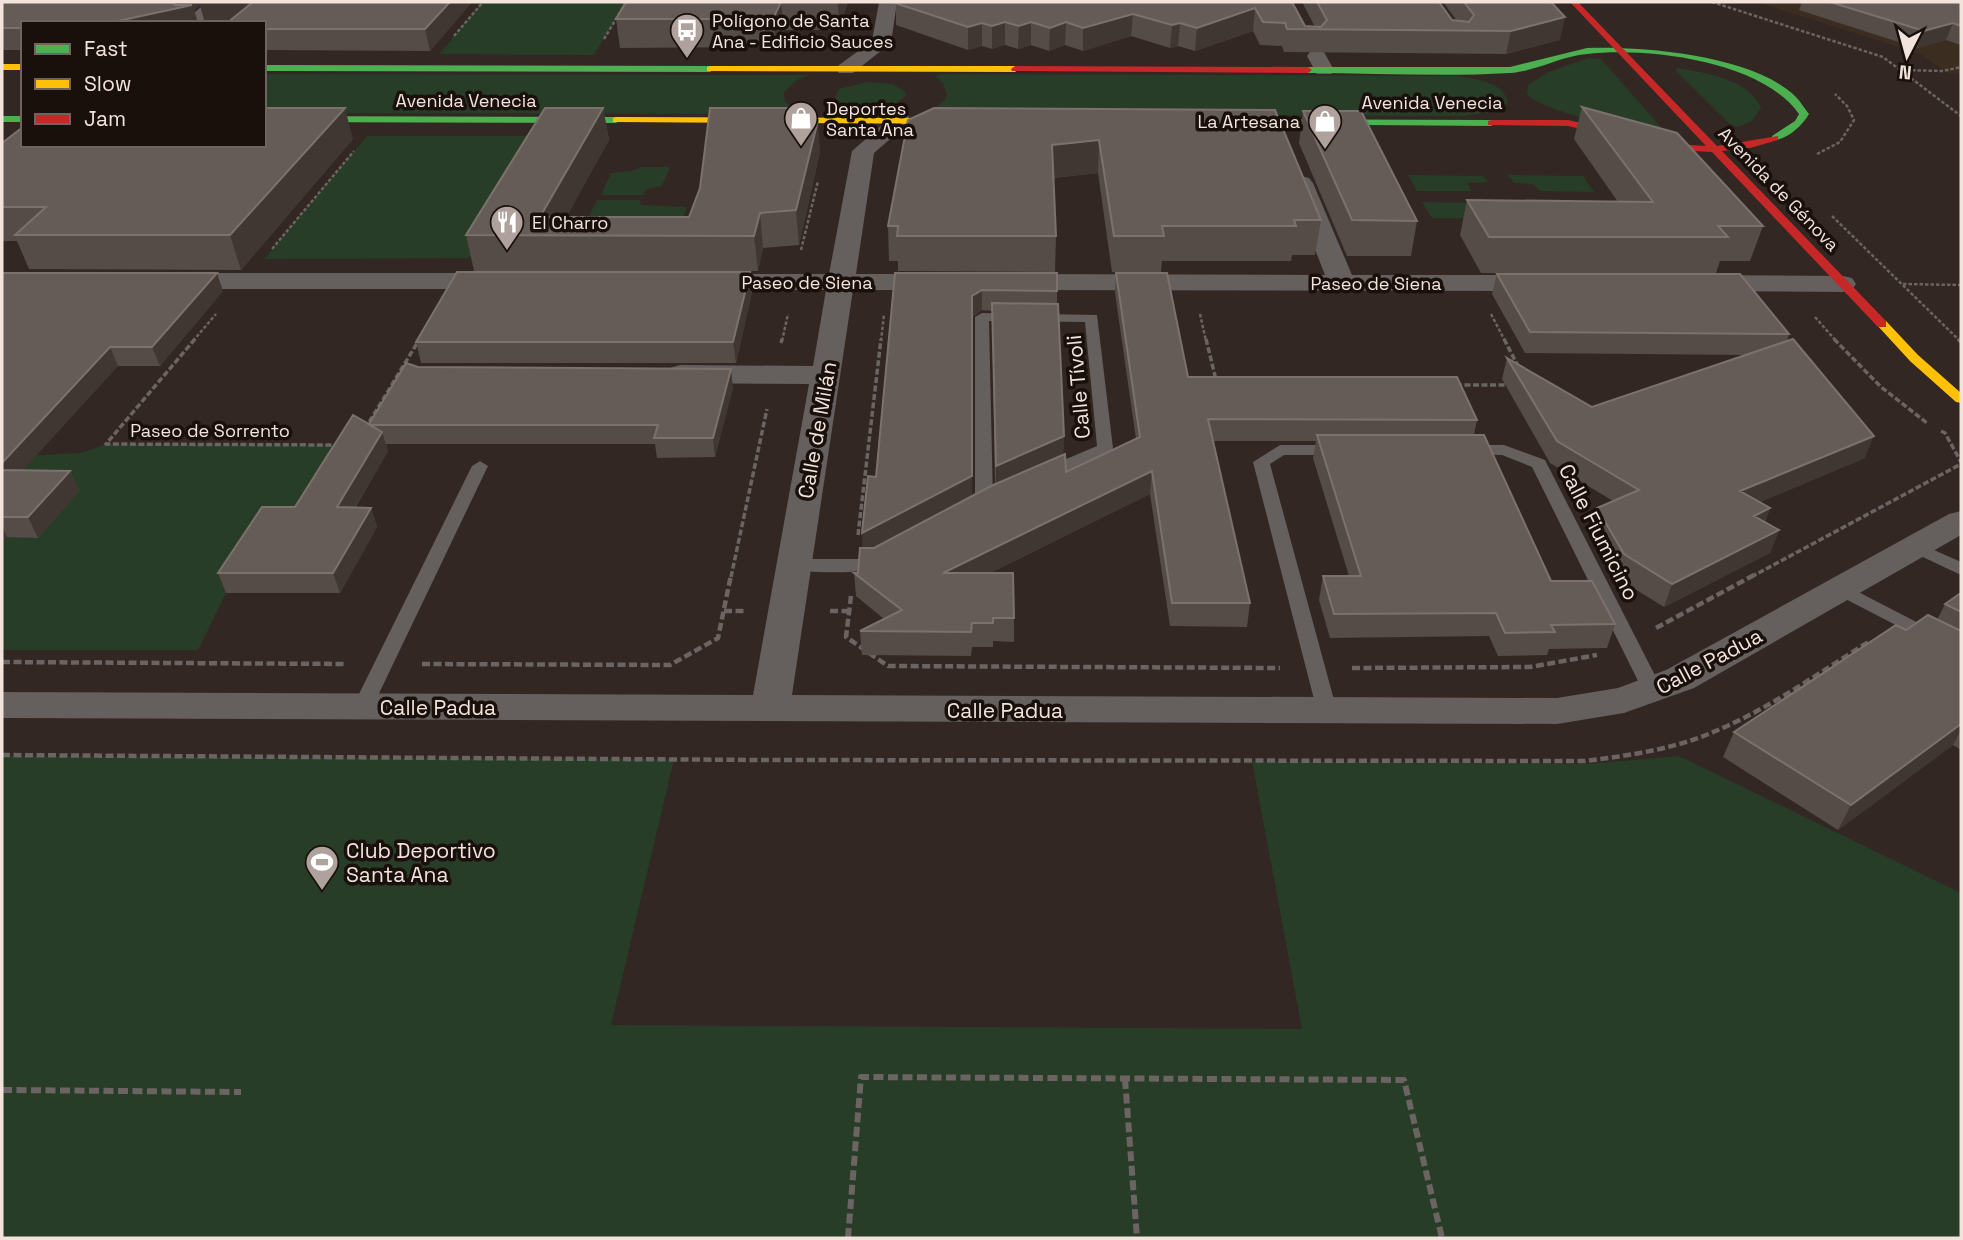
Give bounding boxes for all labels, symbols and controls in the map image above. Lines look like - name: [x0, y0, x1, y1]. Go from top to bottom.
- place label: Polígono de Santa Ana - Edificio Sauces: [712, 9, 893, 53]
- bus stop icon: Polígono de Santa Ana - Edificio Sauces: [668, 11, 706, 60]
- legend: [21, 21, 266, 147]
- north arrow: [1872, 21, 1942, 91]
- text: Fast: [84, 35, 128, 62]
- text: N: [1898, 59, 1913, 86]
- text: Slow: [84, 70, 132, 97]
- street label: Avenida Venecia: [395, 89, 537, 112]
- street label: Avenida Venecia: [1361, 91, 1503, 114]
- place label: Deportes Santa Ana: [826, 97, 914, 141]
- shop icon: Deportes Santa Ana: [782, 99, 820, 148]
- shop icon: La Artesana: [1306, 102, 1344, 151]
- text: Jam: [84, 105, 126, 132]
- place label: La Artesana: [1198, 110, 1300, 133]
- street label: Avenida de Génova: [1714, 122, 1844, 256]
- restaurant icon: El Charro: [488, 203, 526, 252]
- place label: El Charro: [532, 211, 608, 234]
- street label: Paseo de Siena: [741, 271, 873, 294]
- street label: Paseo de Siena: [1310, 272, 1442, 295]
- street label: Calle Tívoli: [1060, 334, 1096, 440]
- street label: Calle de Milán: [792, 359, 842, 501]
- street label: Paseo de Sorrento: [130, 419, 290, 442]
- street label: Calle Fiumicino: [1553, 459, 1645, 605]
- street label: Calle Padua: [1651, 622, 1767, 700]
- street label: Calle Padua: [380, 694, 496, 721]
- street label: Calle Padua: [947, 697, 1063, 724]
- place label: Club Deportivo Santa Ana: [346, 837, 496, 888]
- sports icon: Club Deportivo Santa Ana: [303, 843, 341, 892]

